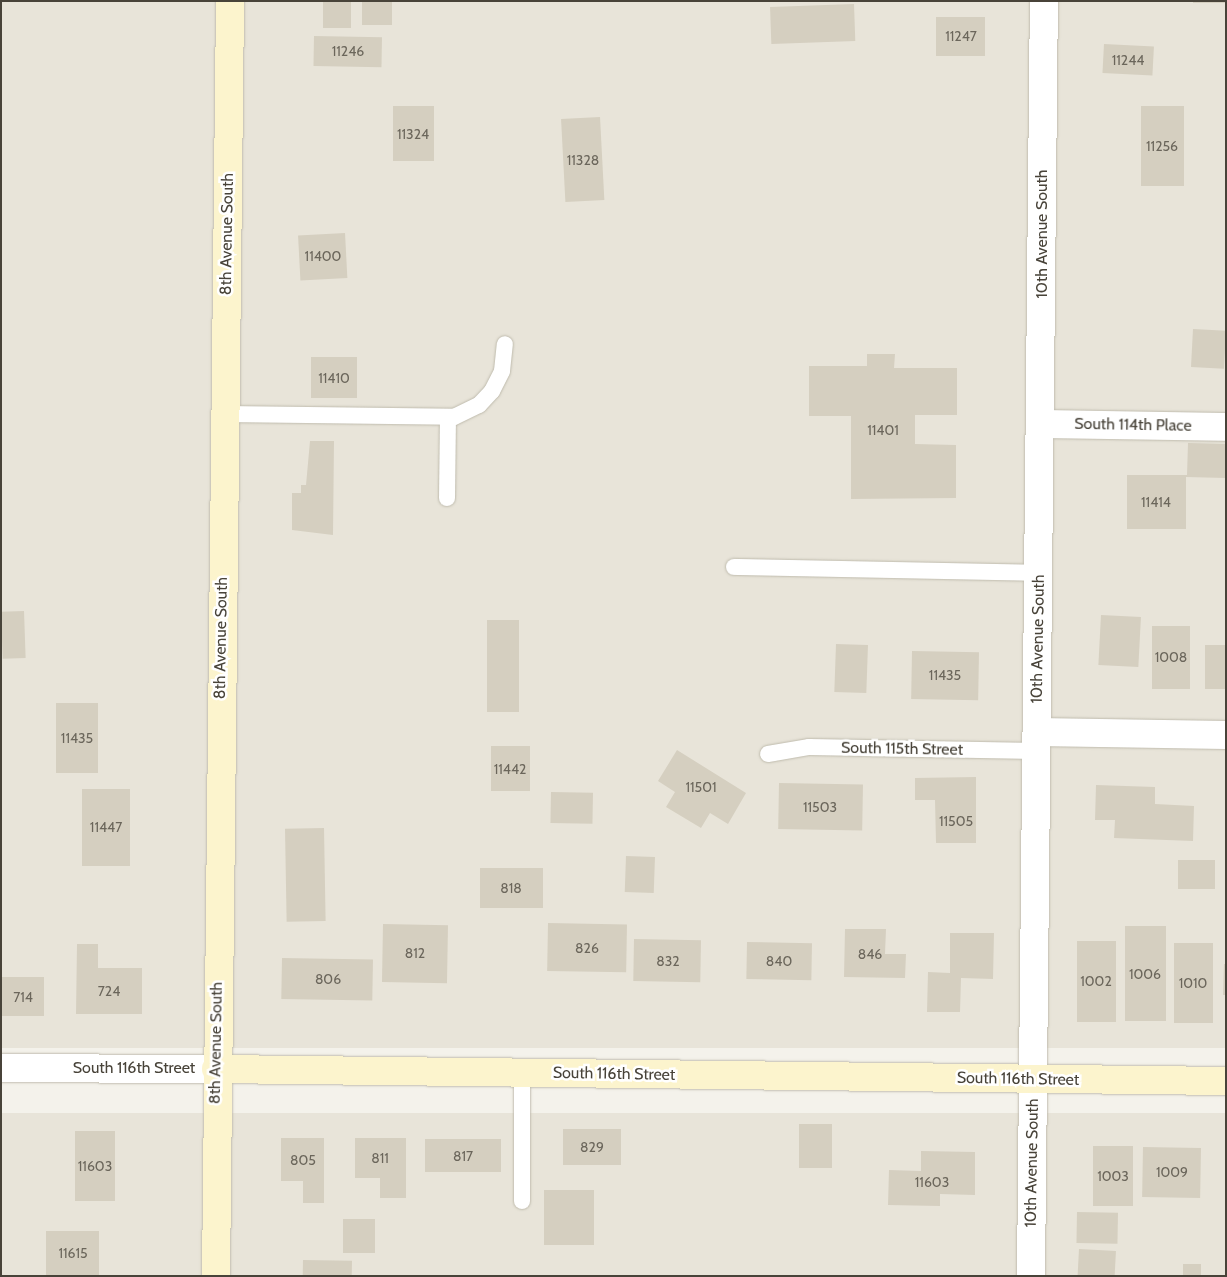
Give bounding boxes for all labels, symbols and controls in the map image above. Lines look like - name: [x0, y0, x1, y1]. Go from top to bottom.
- house number: 11247: [945, 28, 977, 44]
- house number: 11246: [332, 43, 364, 59]
- house number: 11244: [1112, 52, 1144, 68]
- house number: 11324: [397, 126, 429, 142]
- house number: 11256: [1146, 138, 1178, 154]
- house number: 11328: [567, 152, 599, 168]
- street label: 10th Avenue South: [1032, 170, 1052, 298]
- street label: 8th Avenue South: [216, 173, 238, 295]
- house number: 11400: [305, 248, 341, 264]
- house number: 11410: [318, 370, 350, 386]
- street label: South 114th Place: [1074, 414, 1192, 436]
- house number: 11401: [867, 422, 899, 438]
- house number: 11414: [1141, 494, 1171, 510]
- street label: 10th Avenue South: [1027, 574, 1049, 704]
- street label: 8th Avenue South: [210, 577, 232, 699]
- house number: 1008: [1155, 649, 1187, 665]
- house number: 11435: [929, 667, 961, 683]
- house number: 11435: [61, 730, 93, 746]
- street label: South 115th Street: [841, 738, 963, 760]
- house number: 11442: [494, 761, 526, 777]
- house number: 11501: [685, 779, 717, 795]
- house number: 11503: [803, 799, 837, 815]
- house number: 11505: [939, 813, 973, 829]
- house number: 11447: [90, 819, 122, 835]
- house number: 818: [500, 880, 522, 896]
- house number: 826: [575, 940, 599, 956]
- house number: 812: [405, 945, 425, 961]
- house number: 846: [858, 946, 882, 962]
- house number: 832: [656, 953, 680, 969]
- house number: 840: [766, 953, 792, 969]
- house number: 1006: [1129, 966, 1161, 982]
- house number: 806: [315, 971, 341, 987]
- house number: 1002: [1080, 973, 1112, 989]
- house number: 1010: [1179, 975, 1207, 991]
- street label: 8th Avenue South: [205, 982, 227, 1104]
- house number: 724: [98, 983, 120, 999]
- house number: 714: [13, 989, 33, 1005]
- street label: South 116th Street: [73, 1058, 195, 1078]
- street label: South 116th Street: [553, 1063, 675, 1085]
- street label: South 116th Street: [957, 1068, 1079, 1090]
- street label: 10th Avenue South: [1021, 1098, 1043, 1228]
- house number: 829: [580, 1139, 604, 1155]
- house number: 817: [453, 1148, 473, 1164]
- house number: 811: [371, 1150, 389, 1166]
- house number: 805: [290, 1152, 316, 1168]
- house number: 11603: [78, 1158, 112, 1174]
- house number: 1009: [1156, 1164, 1188, 1180]
- house number: 1003: [1097, 1168, 1129, 1184]
- house number: 11603: [915, 1174, 949, 1190]
- house number: 11615: [58, 1245, 88, 1261]

